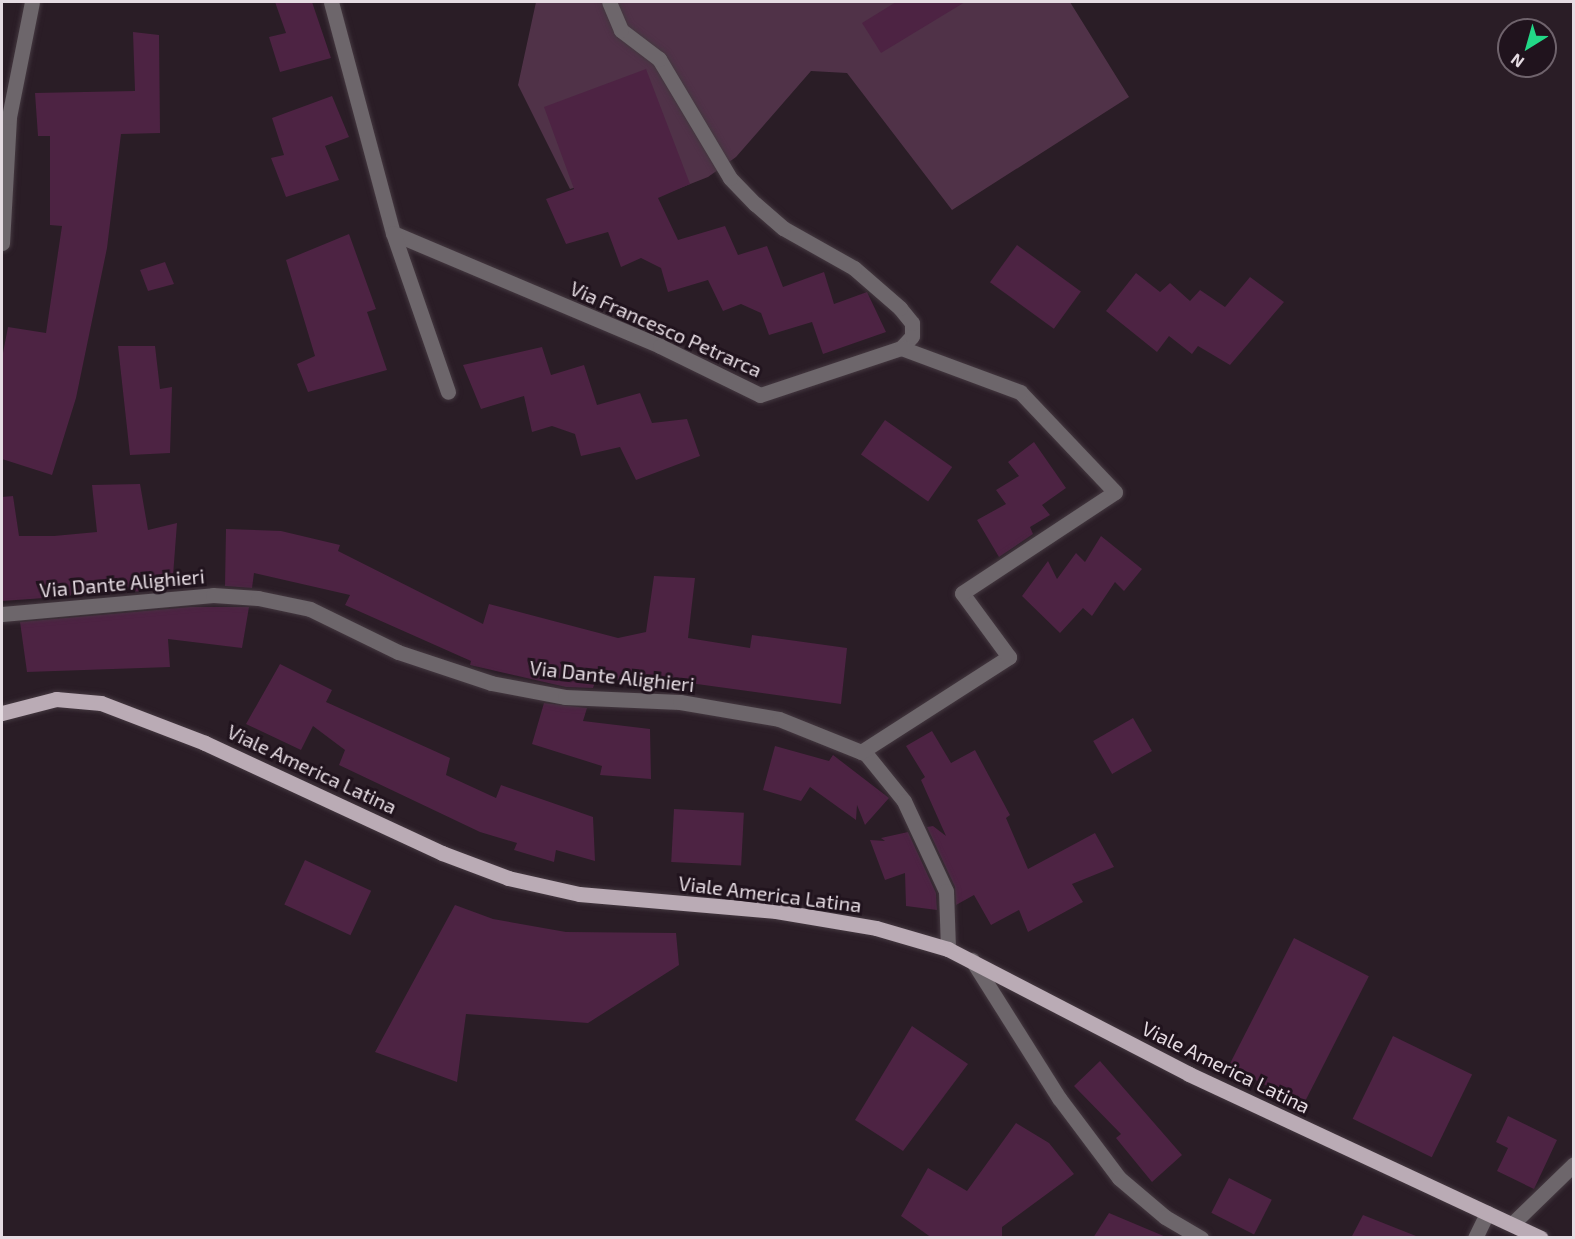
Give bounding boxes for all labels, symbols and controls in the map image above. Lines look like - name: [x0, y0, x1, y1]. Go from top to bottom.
- north arrow: [1497, 18, 1557, 78]
- text: N: [1507, 50, 1527, 72]
- street label: Via Francesco Petrarca: [566, 276, 766, 382]
- street label: Via Dante Alighieri: [38, 564, 206, 602]
- street label: Via Dante Alighieri: [528, 655, 696, 697]
- street label: Viale America Latina: [223, 719, 401, 819]
- street label: Viale America Latina: [677, 871, 863, 917]
- street label: Viale America Latina: [1138, 1016, 1314, 1118]

